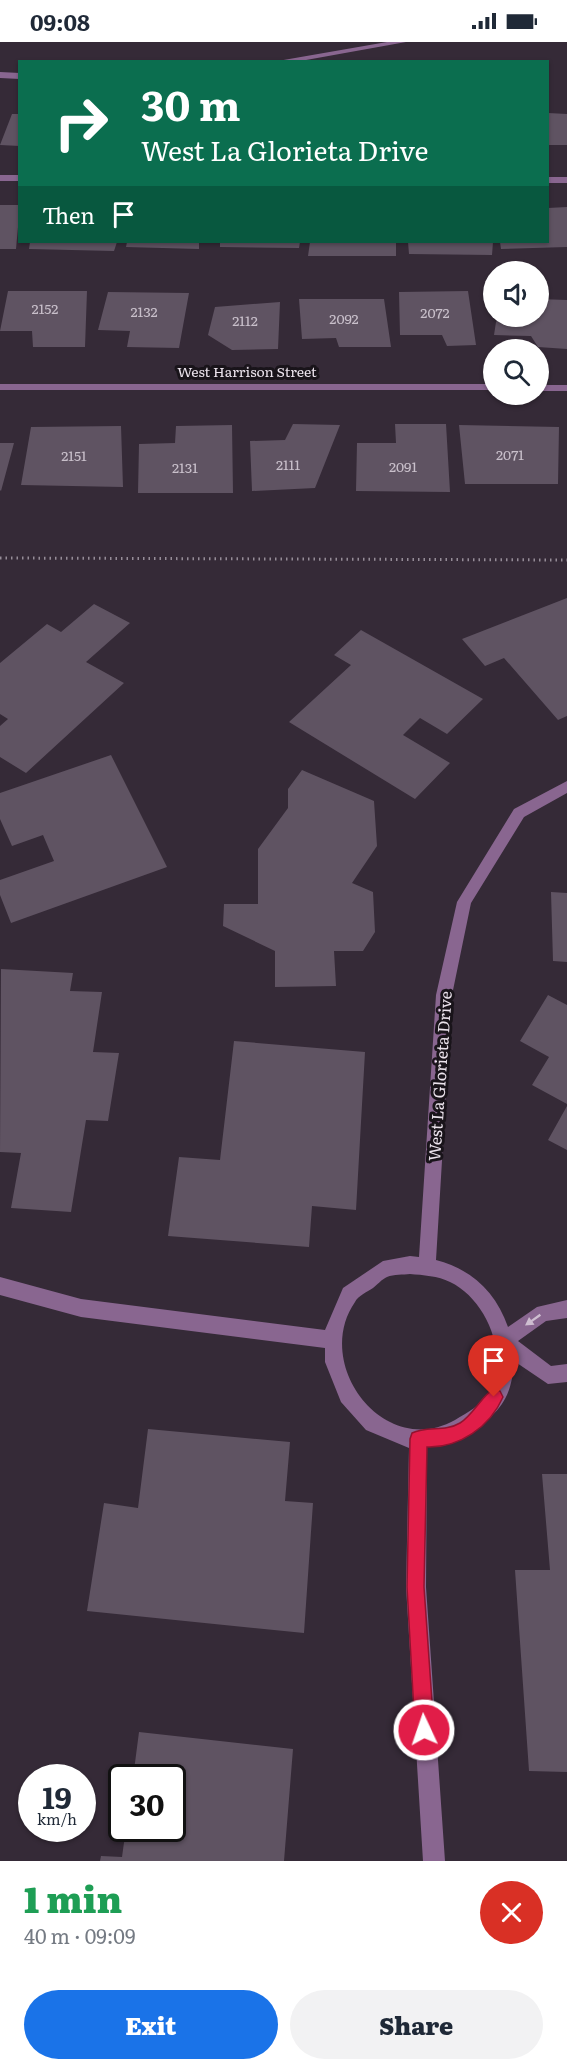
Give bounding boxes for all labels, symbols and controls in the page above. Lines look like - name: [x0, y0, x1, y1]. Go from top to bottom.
- text: 09:08: [30, 5, 90, 38]
- text: 30 m: [141, 72, 241, 134]
- icon: right: [42, 84, 120, 162]
- text: West La Glorieta Drive: [141, 129, 429, 169]
- text: Then: [42, 198, 95, 231]
- icon: arrive: [107, 198, 140, 231]
- map controls: [483, 261, 549, 405]
- button: sound: [483, 261, 549, 327]
- house number: 2152: [32, 298, 58, 318]
- house number: 2132: [130, 301, 158, 321]
- house number: 2072: [420, 302, 450, 322]
- house number: 2092: [329, 308, 359, 328]
- house number: 2112: [232, 310, 258, 330]
- button: search: [483, 339, 549, 405]
- street label: West Harrison Street: [177, 361, 317, 381]
- house number: 2071: [496, 444, 524, 464]
- house number: 2151: [61, 445, 87, 465]
- house number: 2111: [276, 454, 300, 474]
- house number: 2091: [389, 456, 417, 476]
- house number: 2131: [172, 457, 198, 477]
- street label: West La Glorieta Drive: [421, 990, 457, 1162]
- one-way arrow: [525, 1314, 541, 1325]
- pin: [468, 1335, 519, 1397]
- icon: arrive: [477, 1344, 510, 1377]
- position arrow: [392, 1698, 456, 1762]
- speed limit sign: 30: [108, 1764, 186, 1842]
- text: 19: [42, 1774, 72, 1818]
- text: km/h: [37, 1807, 77, 1830]
- text: 1 min: [24, 1871, 122, 1924]
- button: close: [480, 1881, 543, 1944]
- text: 40 m · 09:09: [24, 1920, 135, 1950]
- button: Exit: [24, 1990, 278, 2059]
- button: Share: [290, 1990, 543, 2059]

